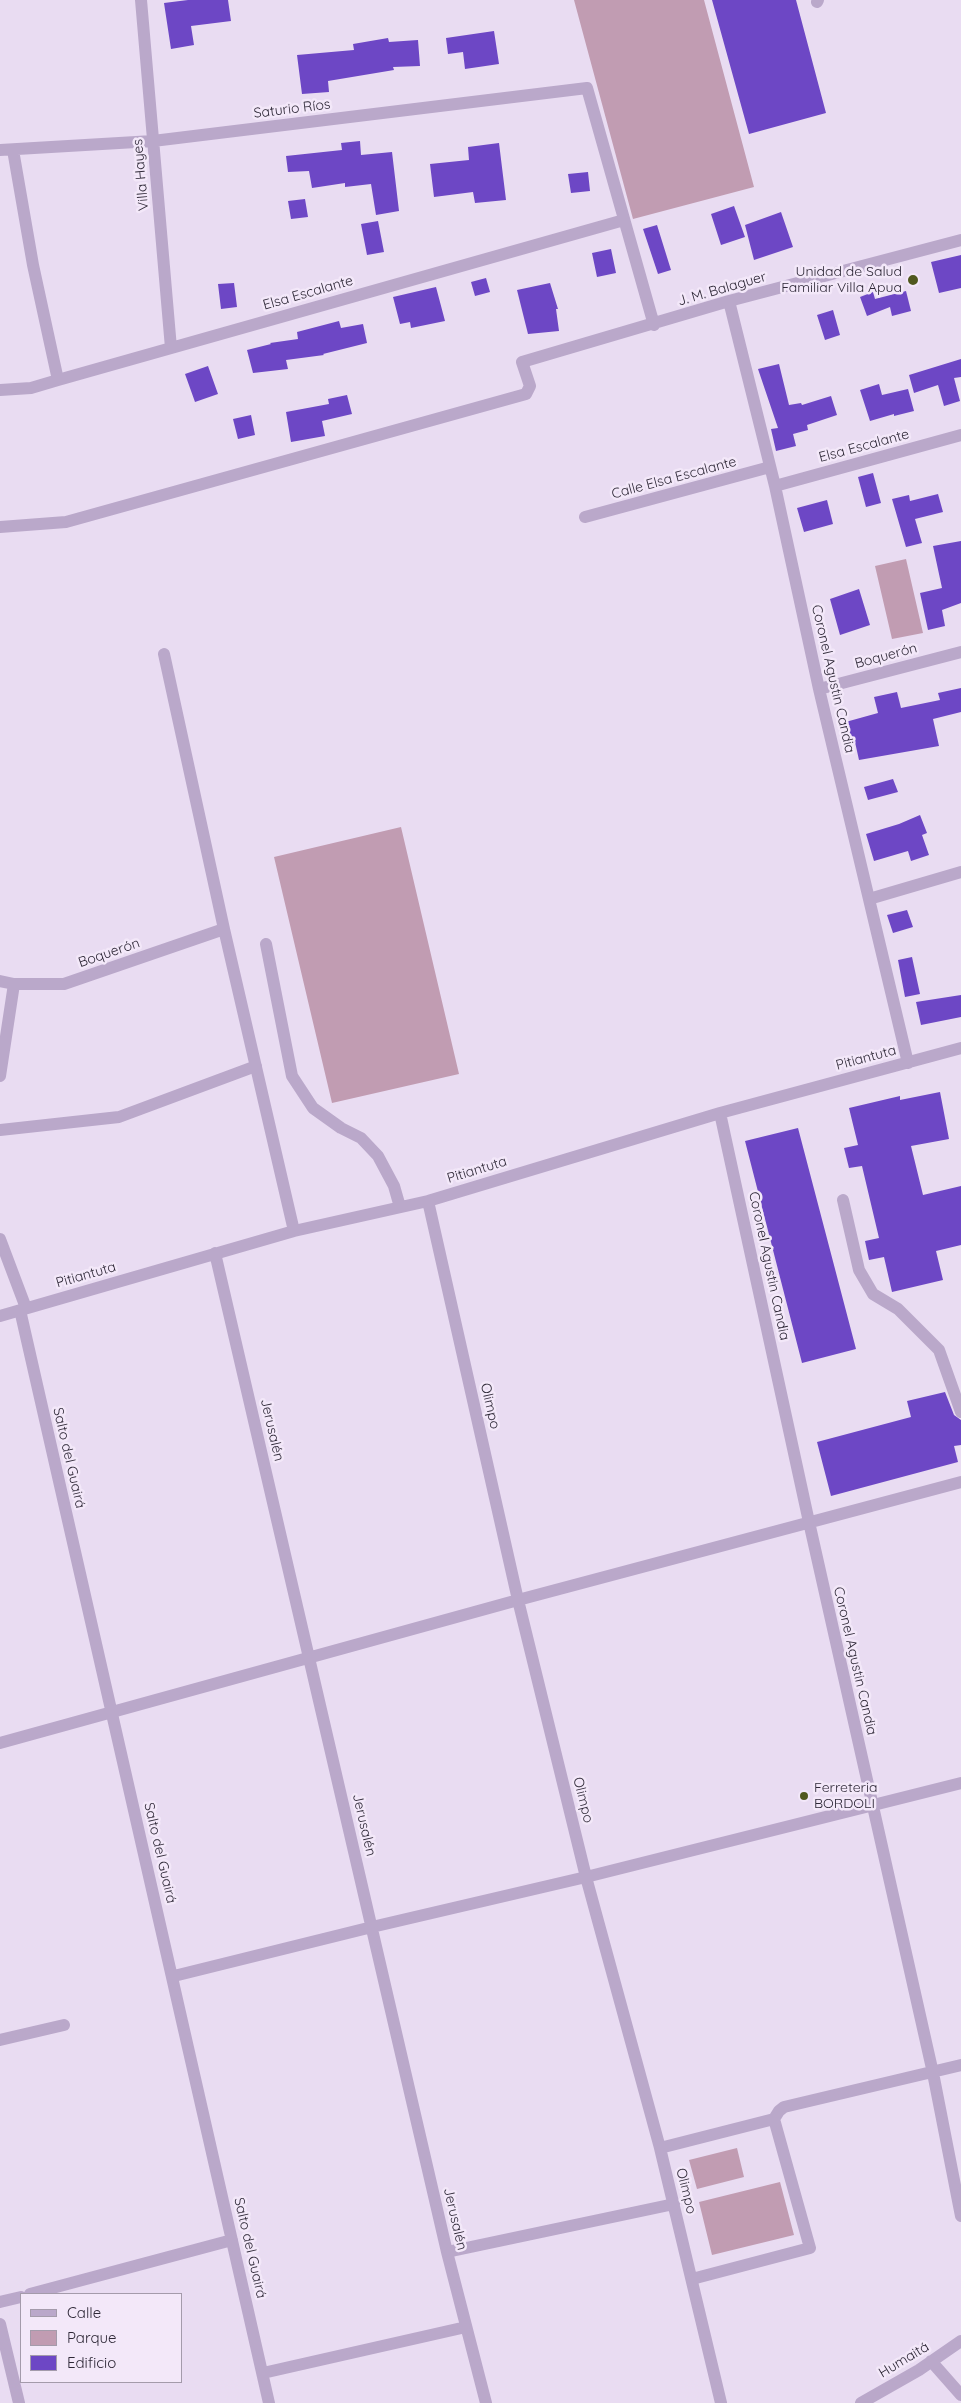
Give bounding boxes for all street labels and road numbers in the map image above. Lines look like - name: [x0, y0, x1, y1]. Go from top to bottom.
- street label: Saturio Ríos: [253, 96, 331, 122]
- street label: Villa Hayes: [129, 138, 153, 212]
- street label: J. M. Balaguer: [676, 268, 768, 310]
- street label: Elsa Escalante: [261, 272, 355, 314]
- street label: Elsa Escalante: [817, 426, 911, 466]
- street label: Calle Elsa Escalante: [610, 453, 738, 503]
- street label: Coronel Agustin Candia: [808, 603, 858, 755]
- street label: Boquerón: [853, 640, 919, 672]
- street label: Boquerón: [76, 935, 142, 971]
- street label: Pitiantuta: [834, 1042, 898, 1074]
- street label: Pitiantuta: [445, 1153, 509, 1187]
- street label: Coronel Agustin Candia: [745, 1190, 793, 1342]
- street label: Pitiantuta: [54, 1258, 118, 1292]
- street label: Olimpo: [477, 1381, 503, 1431]
- street label: Jerusalén: [257, 1397, 287, 1463]
- street label: Salto del Guairá: [49, 1406, 89, 1510]
- street label: Coronel Agustin Candia: [830, 1585, 880, 1737]
- street label: Olimpo: [569, 1775, 597, 1825]
- street label: Jerusalén: [349, 1792, 379, 1858]
- street label: Salto del Guairá: [140, 1801, 180, 1905]
- street label: Olimpo: [672, 2166, 700, 2216]
- street label: Jerusalén: [440, 2186, 470, 2252]
- street label: Salto del Guairá: [230, 2196, 270, 2300]
- street label: Humaitá: [876, 2339, 932, 2381]

